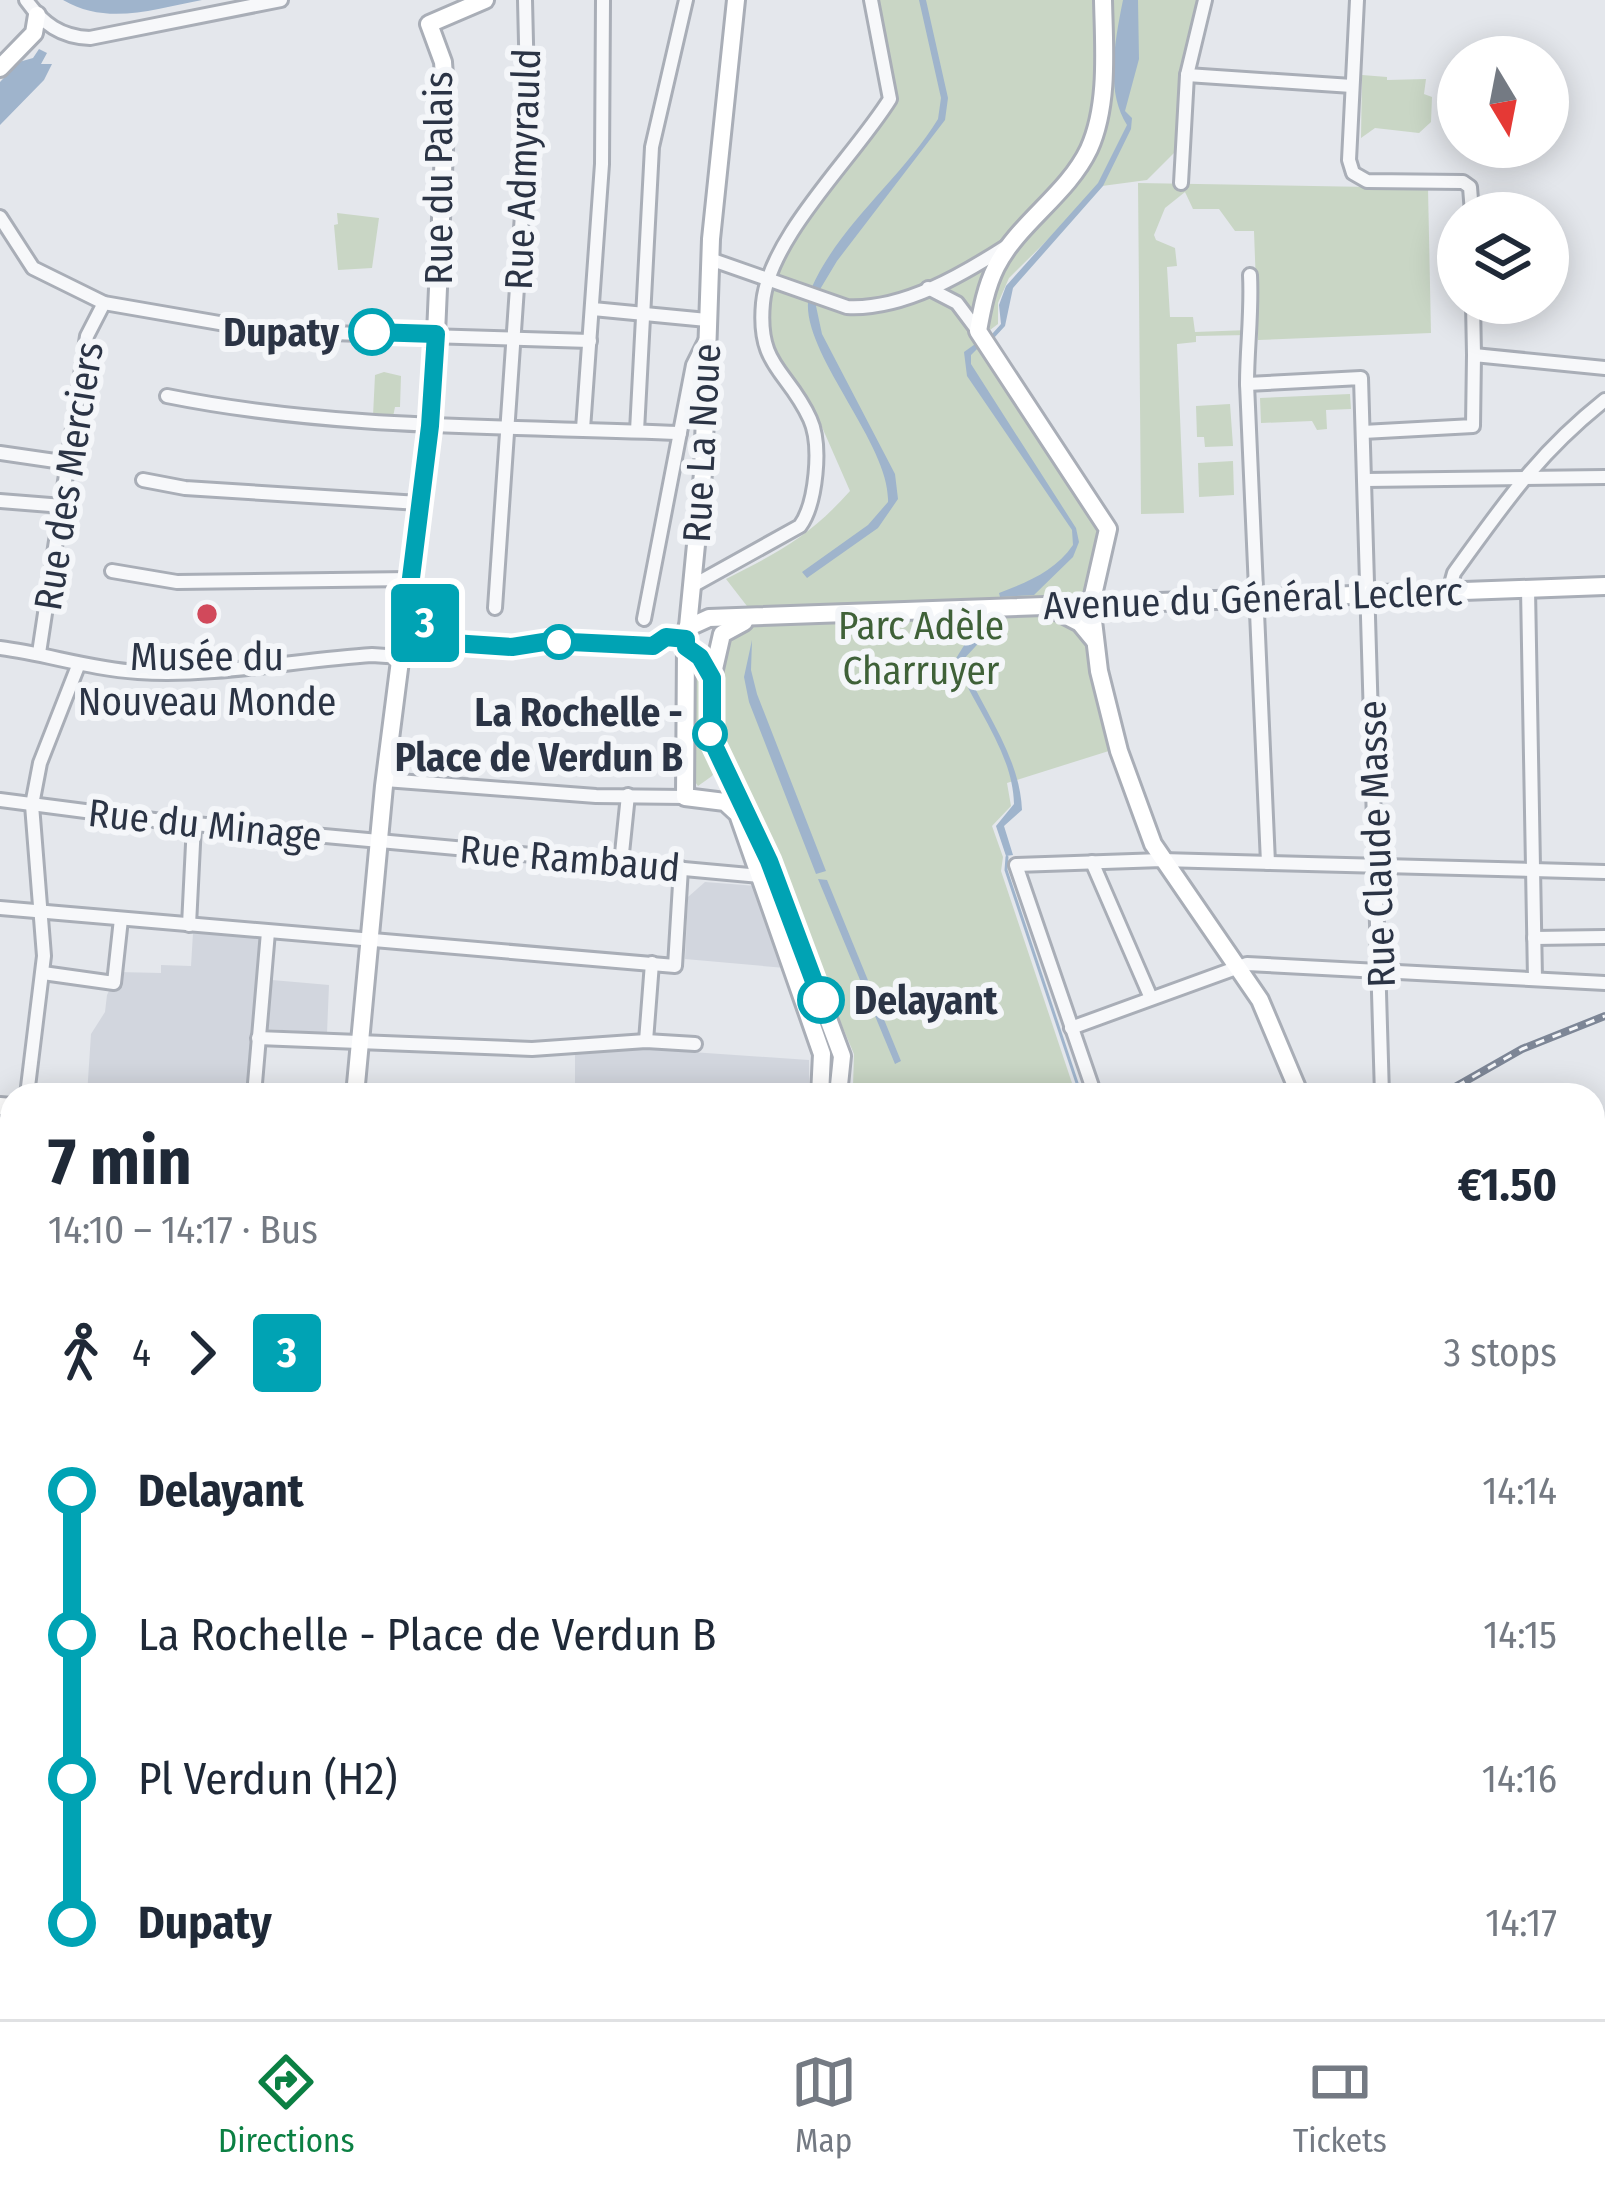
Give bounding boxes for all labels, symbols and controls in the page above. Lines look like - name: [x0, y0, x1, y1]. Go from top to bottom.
- north arrow: [1437, 36, 1569, 168]
- map controls: [1437, 36, 1569, 324]
- street label: Rue Admyrauld: [496, 48, 550, 291]
- street label: Rue du Palais: [416, 71, 462, 285]
- button: layers: [1437, 192, 1569, 324]
- place label: Dupaty: [223, 310, 339, 356]
- marker: Dupaty: [350, 310, 394, 354]
- street label: Rue des Merciers: [25, 339, 113, 614]
- street label: Rue La Noue: [674, 342, 730, 544]
- street label: Avenue du Général Leclerc: [1042, 569, 1464, 629]
- line badge: 3: [386, 584, 464, 662]
- text: 3: [415, 598, 435, 648]
- marker: Musée du Nouveau Monde: [194, 601, 220, 627]
- park label: Parc Adèle Charruyer: [838, 603, 1004, 694]
- unlabelled marker: [543, 626, 575, 658]
- place label: Musée du Nouveau Monde: [78, 634, 336, 725]
- place label: La Rochelle - Place de Verdun B: [395, 690, 683, 781]
- street label: Rue Claude Masse: [1349, 700, 1405, 988]
- marker: La Rochelle - Place de Verdun B: [694, 718, 726, 750]
- street label: Rue du Minage: [86, 790, 324, 860]
- street label: Rue Rambaud: [458, 826, 682, 892]
- marker: Delayant: [799, 978, 843, 1022]
- place label: Delayant: [854, 978, 999, 1024]
- text: 7 min: [48, 1122, 192, 1201]
- text: €1.50: [1458, 1158, 1557, 1212]
- text: 14:10 – 14:17 · Bus: [48, 1207, 318, 1253]
- icon: walk: [48, 1320, 114, 1386]
- icon: forward: [169, 1320, 235, 1386]
- text: 3: [277, 1328, 297, 1378]
- text: 4: [132, 1330, 151, 1376]
- text: 3 stops: [1444, 1330, 1557, 1376]
- text: Delayant: [138, 1464, 304, 1518]
- text: 14:14: [1482, 1468, 1557, 1514]
- text: La Rochelle - Place de Verdun B: [138, 1608, 716, 1662]
- text: 14:15: [1483, 1612, 1557, 1658]
- text: Pl Verdun (H2): [138, 1752, 398, 1806]
- text: 14:16: [1482, 1756, 1557, 1802]
- text: Dupaty: [138, 1896, 272, 1950]
- text: 14:17: [1485, 1900, 1557, 1946]
- tab: Directions: [218, 2049, 355, 2161]
- tab: Map: [791, 2049, 857, 2161]
- tab: Tickets: [1293, 2049, 1387, 2161]

